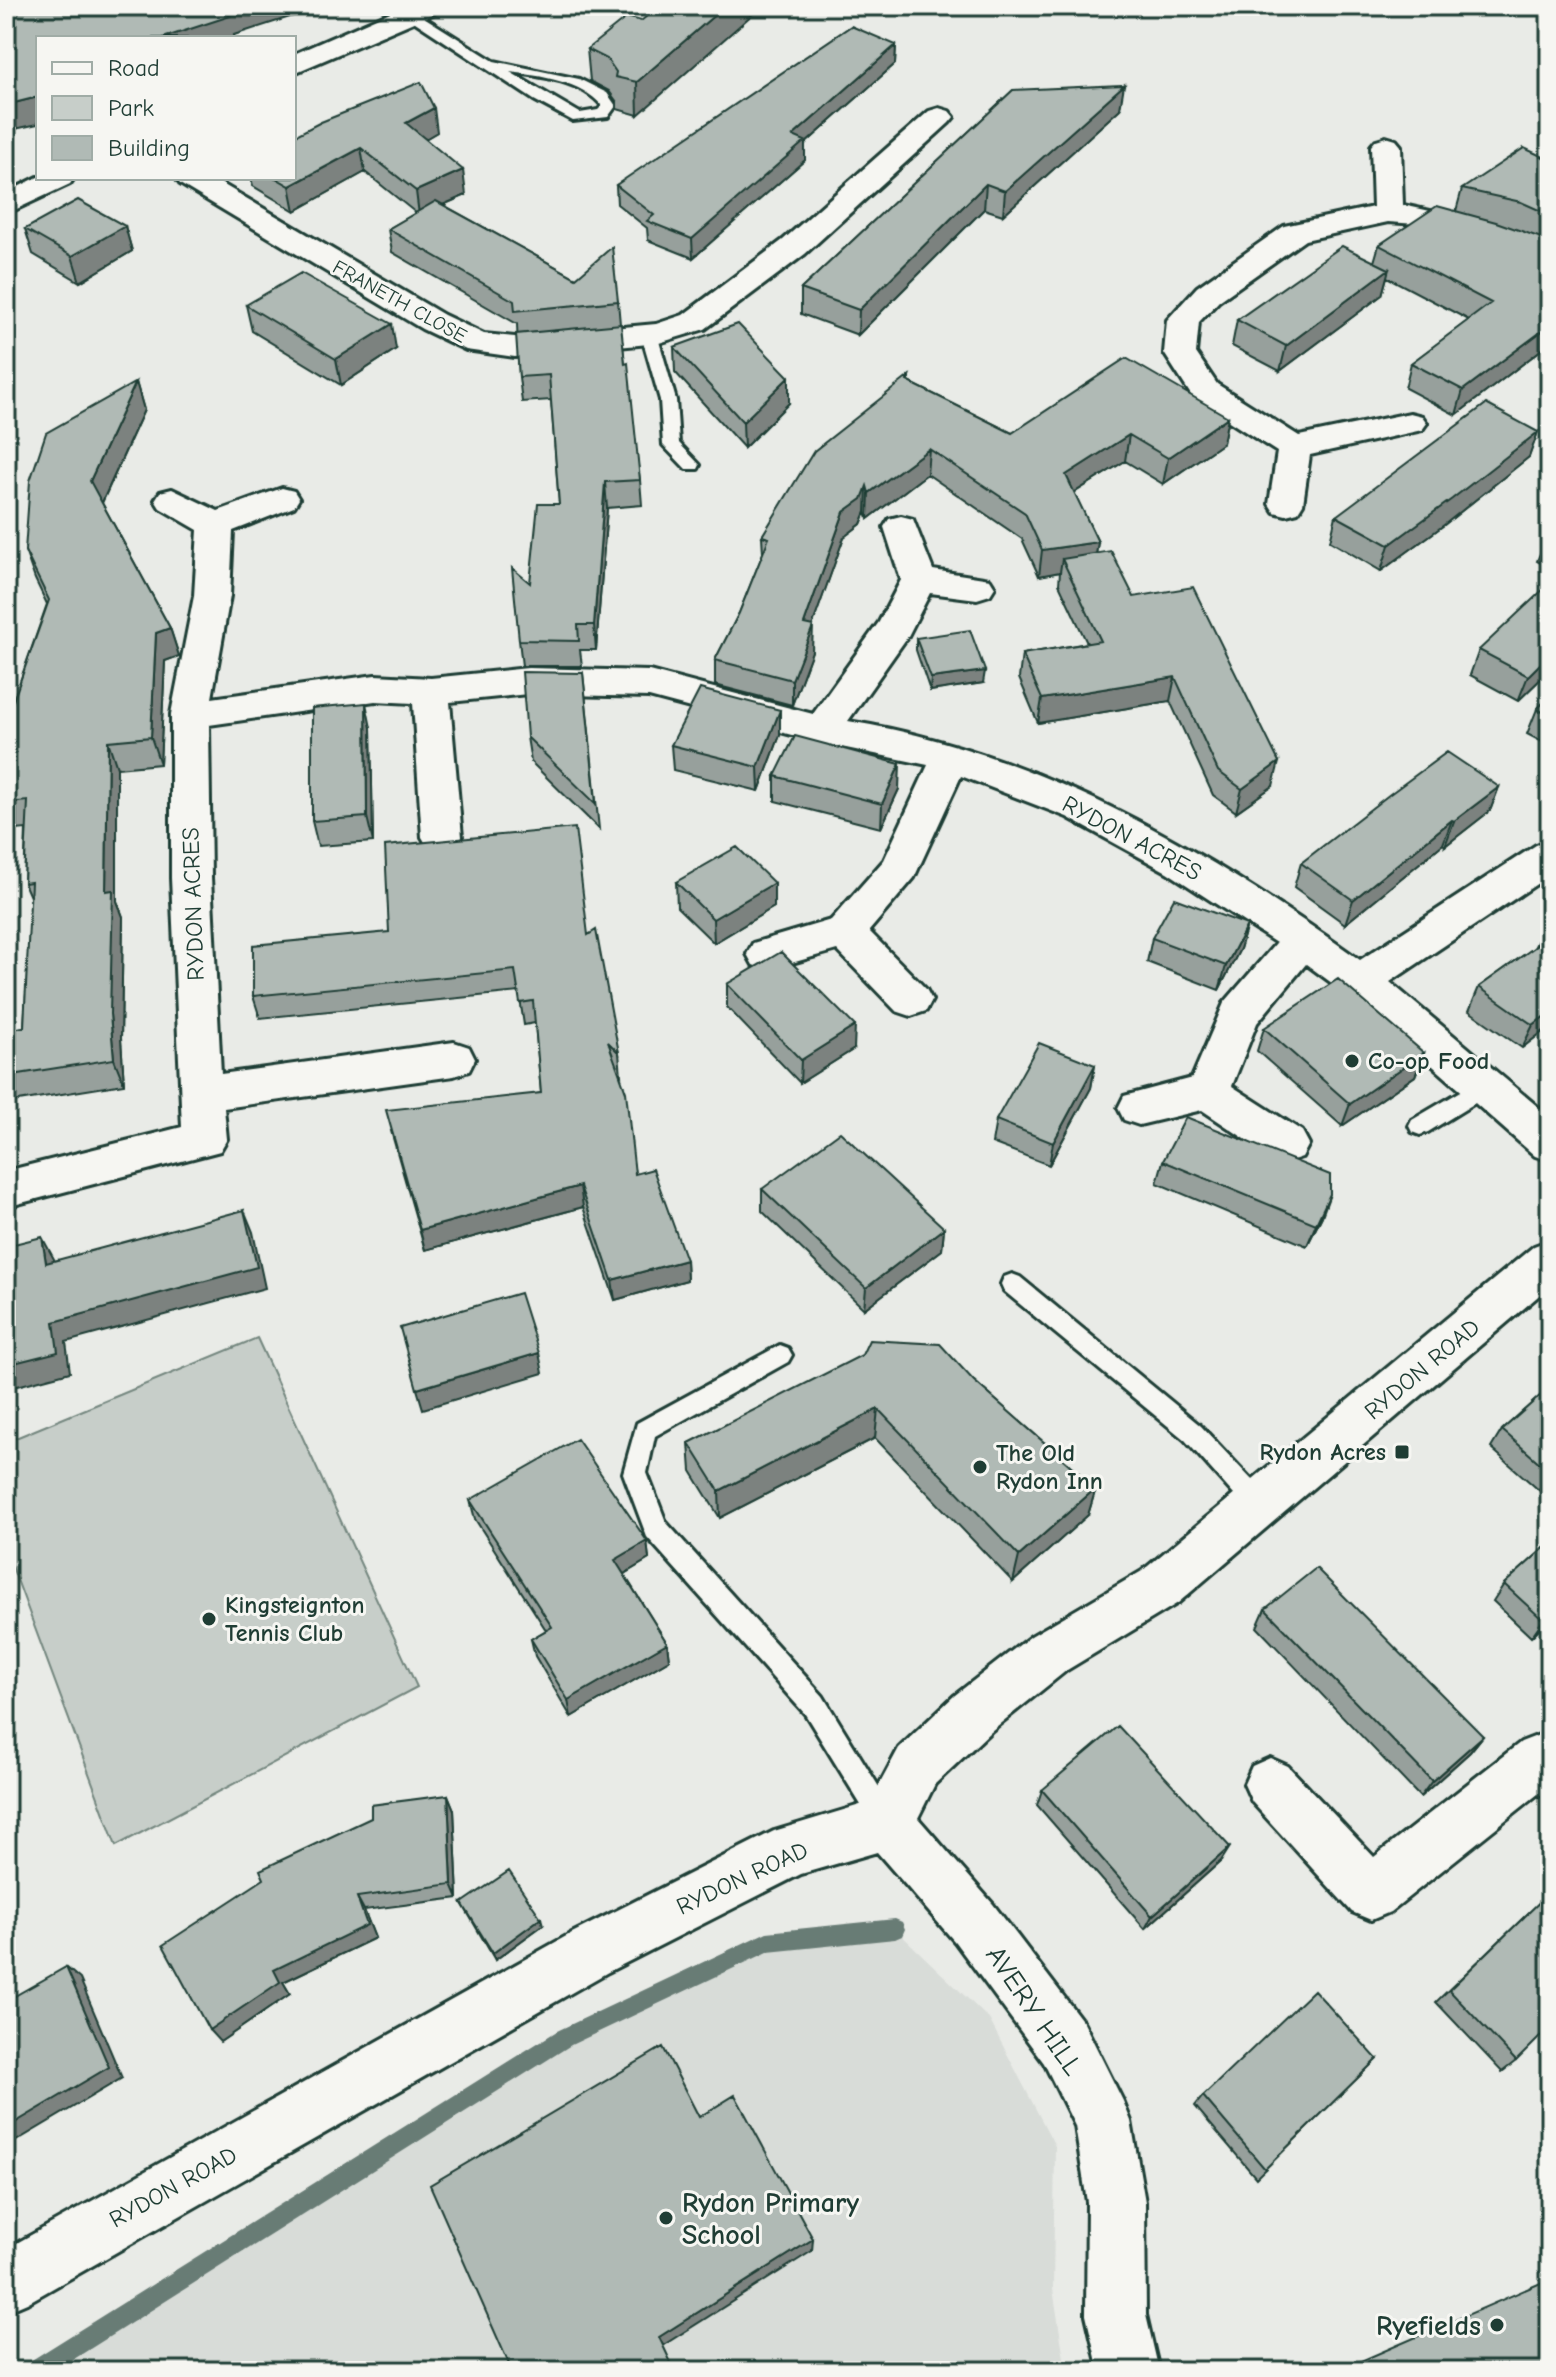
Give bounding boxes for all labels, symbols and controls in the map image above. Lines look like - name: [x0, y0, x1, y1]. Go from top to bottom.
- legend: [36, 36, 296, 180]
- text: Road: [108, 54, 160, 82]
- text: Park: [108, 94, 154, 122]
- text: Building: [108, 134, 190, 162]
- street label: FRANETH CLOSE: [329, 255, 471, 348]
- street label: RYDON ACRES: [1058, 790, 1206, 886]
- street label: RYDON ACRES: [176, 827, 210, 981]
- place label: Co-op Food: [1368, 1047, 1489, 1075]
- marker: Co-op Food: [1343, 1052, 1361, 1070]
- street label: RYDON ROAD: [1359, 1313, 1485, 1425]
- place label: Rydon Acres: [1259, 1438, 1386, 1466]
- place label: The Old Rydon Inn: [996, 1439, 1103, 1495]
- marker: Rydon Acres: [1393, 1443, 1411, 1461]
- marker: The Old Rydon Inn: [971, 1458, 989, 1476]
- place label: Kingsteignton Tennis Club: [225, 1591, 365, 1647]
- marker: Kingsteignton Tennis Club: [200, 1610, 218, 1628]
- street label: RYDON ROAD: [672, 1835, 812, 1921]
- street label: AVERY HILL: [979, 1940, 1089, 2081]
- street label: RYDON ROAD: [104, 2140, 242, 2234]
- place label: Rydon Primary School: [682, 2187, 859, 2251]
- marker: Rydon Primary School: [657, 2209, 675, 2227]
- place label: Ryefields: [1376, 2310, 1481, 2342]
- marker: Ryefields: [1488, 2316, 1506, 2334]

